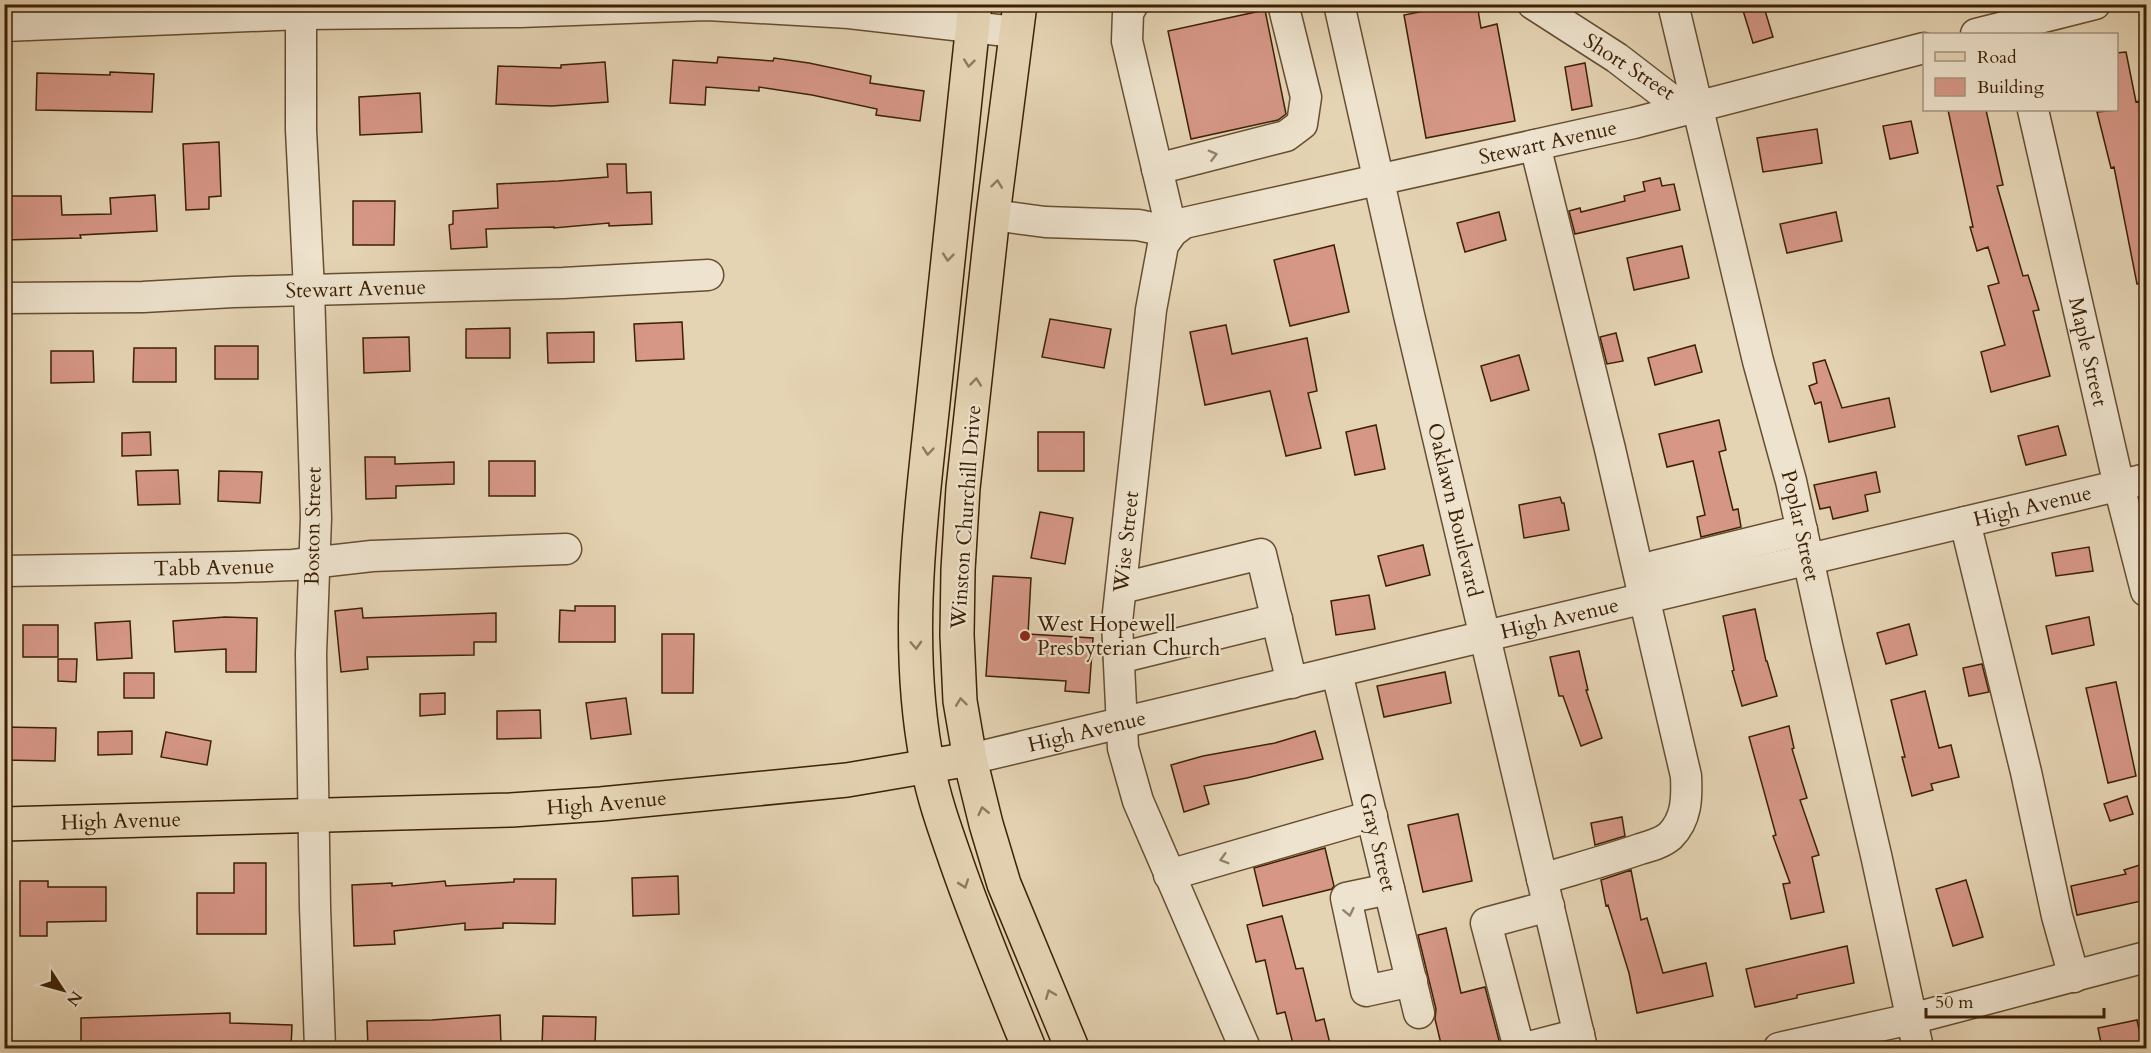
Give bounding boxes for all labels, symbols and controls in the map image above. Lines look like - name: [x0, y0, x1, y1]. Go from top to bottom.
- street label: Short Street: [1578, 27, 1681, 108]
- legend: [1923, 33, 2118, 111]
- text: Road: [1977, 45, 2017, 70]
- one-way arrow: [963, 58, 975, 67]
- text: Building: [1977, 75, 2045, 100]
- street label: Stewart Avenue: [1476, 113, 1620, 172]
- one-way arrow: [1208, 149, 1218, 162]
- one-way arrow: [990, 179, 1002, 188]
- one-way arrow: [942, 252, 955, 261]
- street label: Stewart Avenue: [285, 272, 427, 305]
- street label: Maple Street: [2062, 294, 2115, 410]
- one-way arrow: [969, 377, 982, 386]
- street label: Winston Churchill Drive: [944, 404, 988, 631]
- street label: Oaklawn Boulevard: [1420, 420, 1490, 600]
- one-way arrow: [922, 446, 935, 455]
- street label: Boston Street: [297, 466, 329, 586]
- street label: Poplar Street: [1774, 466, 1827, 584]
- street label: High Avenue: [1970, 478, 2094, 534]
- street label: Wise Street: [1106, 489, 1146, 595]
- street label: Tabb Avenue: [153, 551, 275, 583]
- street label: High Avenue: [1497, 590, 1621, 646]
- place label: West Hopewell Presbyterian Church: [1036, 610, 1221, 663]
- marker: West Hopewell Presbyterian Church: [1018, 629, 1032, 643]
- one-way arrow: [909, 641, 922, 650]
- one-way arrow: [955, 697, 967, 706]
- street label: High Avenue: [1025, 703, 1149, 759]
- street label: High Avenue: [545, 783, 668, 822]
- street label: Gray Street: [1352, 790, 1404, 895]
- street label: High Avenue: [60, 805, 182, 837]
- one-way arrow: [977, 807, 990, 817]
- one-way arrow: [1219, 852, 1230, 864]
- one-way arrow: [956, 878, 969, 889]
- one-way arrow: [1342, 907, 1355, 917]
- north arrow: [33, 960, 93, 1020]
- scale bar: [1926, 981, 2104, 1019]
- text: N: [61, 986, 87, 1010]
- one-way arrow: [1045, 990, 1057, 1001]
- text: 50 m: [1935, 990, 1974, 1015]

